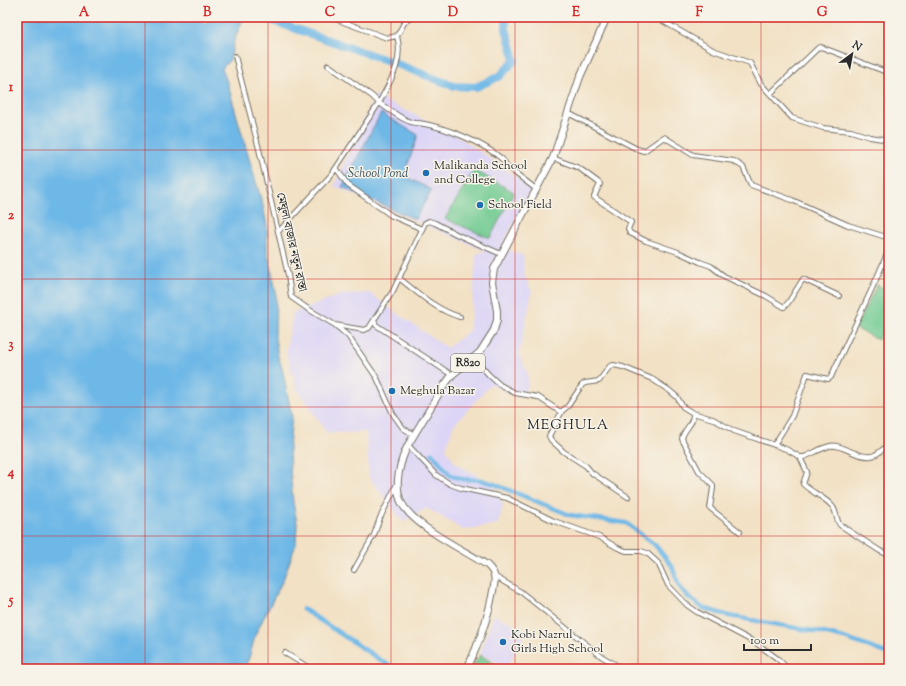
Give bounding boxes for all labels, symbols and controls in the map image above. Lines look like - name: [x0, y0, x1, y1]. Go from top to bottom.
- text: A: [79, 4, 90, 22]
- text: B: [203, 4, 212, 22]
- text: C: [325, 4, 335, 22]
- text: D: [448, 4, 458, 22]
- text: E: [572, 4, 580, 22]
- text: F: [695, 4, 703, 22]
- text: G: [817, 4, 828, 22]
- north arrow: [832, 34, 872, 74]
- text: N: [848, 37, 865, 56]
- text: 1: [9, 79, 14, 97]
- place label: Malikanda School and College: [434, 157, 528, 189]
- water label: School Pond: [348, 165, 409, 183]
- marker: Malikanda School and College: [421, 168, 431, 178]
- street label: মেঘুলা বাজার নতুন রাস্তা: [271, 191, 311, 293]
- place label: School Field: [488, 196, 552, 214]
- marker: School Field: [475, 200, 485, 210]
- text: 2: [8, 207, 15, 225]
- text: 3: [8, 336, 14, 354]
- road number: R820: [451, 354, 485, 372]
- place label: Meghula Bazar: [400, 382, 476, 400]
- marker: Meghula Bazar: [387, 386, 397, 396]
- district label: MEGHULA: [527, 416, 609, 436]
- text: 4: [7, 464, 15, 482]
- text: 5: [8, 592, 14, 610]
- place label: Kobi Nazrul Girls High School: [511, 626, 604, 658]
- scale bar: [744, 626, 811, 652]
- text: 100 m: [750, 632, 779, 650]
- marker: Kobi Nazrul Girls High School: [498, 637, 508, 647]

